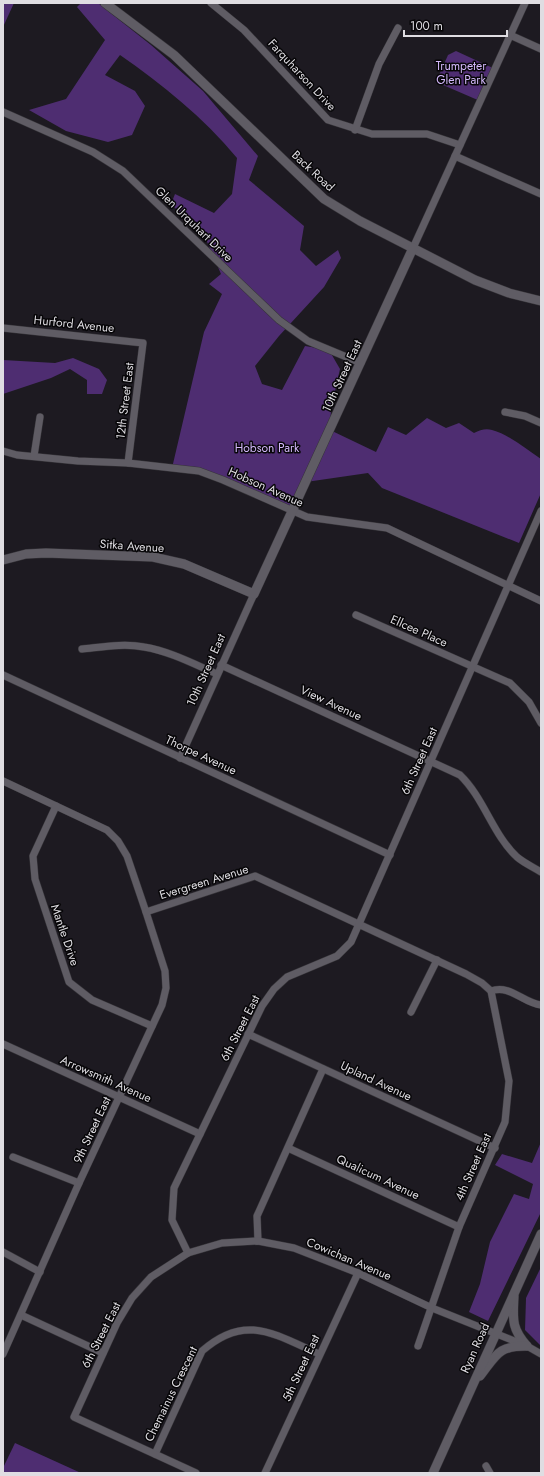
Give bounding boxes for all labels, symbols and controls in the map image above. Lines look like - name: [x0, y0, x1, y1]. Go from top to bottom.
- scale bar: [404, 12, 507, 38]
- text: 100 m: [410, 17, 443, 35]
- street label: Farquharson Drive: [264, 35, 340, 115]
- park label: Trumpeter Glen Park: [436, 57, 487, 89]
- street label: Back Road: [287, 146, 339, 196]
- street label: Glen Urquhart Drive: [151, 182, 237, 266]
- street label: Hurford Avenue: [33, 311, 115, 337]
- street label: 10th Street East: [317, 337, 367, 415]
- street label: 12th Street East: [111, 361, 139, 440]
- park label: Hobson Park: [235, 439, 300, 457]
- street label: Hobson Avenue: [226, 462, 306, 512]
- street label: Sitka Avenue: [99, 535, 165, 557]
- street label: Ellcee Place: [388, 610, 450, 652]
- street label: 10th Street East: [182, 631, 230, 709]
- street label: View Avenue: [297, 681, 365, 725]
- street label: 6th Street East: [396, 724, 442, 798]
- street label: Thorpe Avenue: [163, 731, 239, 779]
- street label: Evergreen Avenue: [157, 860, 251, 904]
- street label: Mantle Drive: [46, 902, 84, 968]
- street label: 6th Street East: [216, 992, 264, 1064]
- street label: Arrowsmith Avenue: [58, 1051, 154, 1107]
- street label: Upland Avenue: [337, 1057, 415, 1105]
- street label: 9th Street East: [69, 1093, 115, 1166]
- street label: 4th Street East: [450, 1130, 496, 1204]
- street label: Qualicum Avenue: [333, 1150, 423, 1204]
- street label: Cowichan Avenue: [304, 1233, 394, 1285]
- street label: 6th Street East: [77, 1299, 125, 1371]
- street label: Ryan Road: [456, 1320, 494, 1376]
- street label: 5th Street East: [278, 1332, 324, 1404]
- street label: Chemainus Crescent: [140, 1343, 202, 1445]

